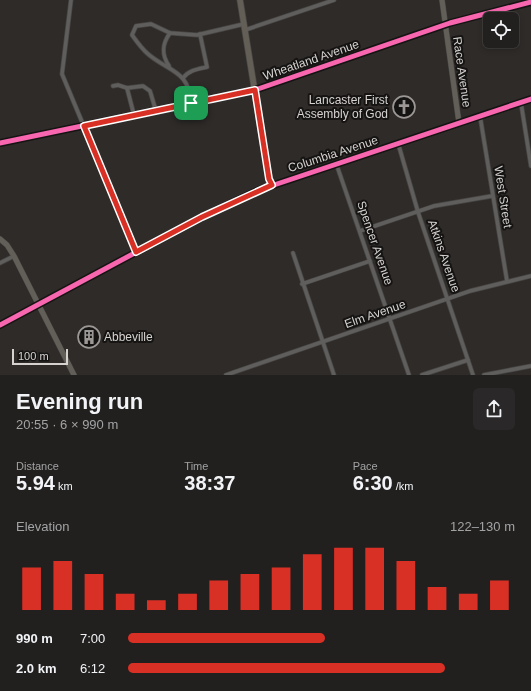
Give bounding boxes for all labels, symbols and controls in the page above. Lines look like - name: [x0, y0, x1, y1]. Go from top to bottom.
- map controls: [483, 12, 519, 48]
- button: locate: [483, 12, 519, 48]
- street label: Race Avenue: [450, 36, 474, 109]
- street label: Wheatland Avenue: [261, 37, 361, 83]
- pin: [174, 86, 208, 120]
- icon: arrive: [180, 92, 202, 114]
- place label: Lancaster First Assembly of God: [297, 93, 389, 121]
- church icon: Lancaster First Assembly of God: [391, 94, 417, 120]
- street label: Columbia Avenue: [286, 133, 380, 175]
- street label: West Street: [491, 165, 515, 230]
- street label: Spencer Avenue: [354, 199, 396, 287]
- street label: Atkins Avenue: [425, 218, 463, 294]
- street label: Elm Avenue: [343, 297, 408, 331]
- building icon: Abbeville: [76, 324, 102, 350]
- place label: Abbeville: [104, 330, 153, 344]
- scale bar: [12, 347, 68, 366]
- text: 100 m: [18, 350, 49, 362]
- button: share: [473, 388, 515, 430]
- text: Evening run: [16, 389, 143, 414]
- text: 20:55 · 6 × 990 m: [16, 417, 118, 432]
- text: Distance: [16, 460, 59, 472]
- text: Time: [184, 460, 208, 472]
- text: Pace: [353, 460, 378, 472]
- text: 5.94: [16, 472, 55, 494]
- text: 38:37: [184, 472, 235, 494]
- text: 6:30: [353, 472, 393, 494]
- text: km: [55, 480, 73, 492]
- text: /km: [393, 480, 413, 492]
- text: Elevation: [16, 519, 69, 534]
- text: 122–130 m: [450, 519, 515, 534]
- text: 990 m: [16, 631, 53, 646]
- text: 7:00: [80, 631, 105, 646]
- text: 2.0 km: [16, 661, 56, 676]
- text: 6:12: [80, 661, 105, 676]

